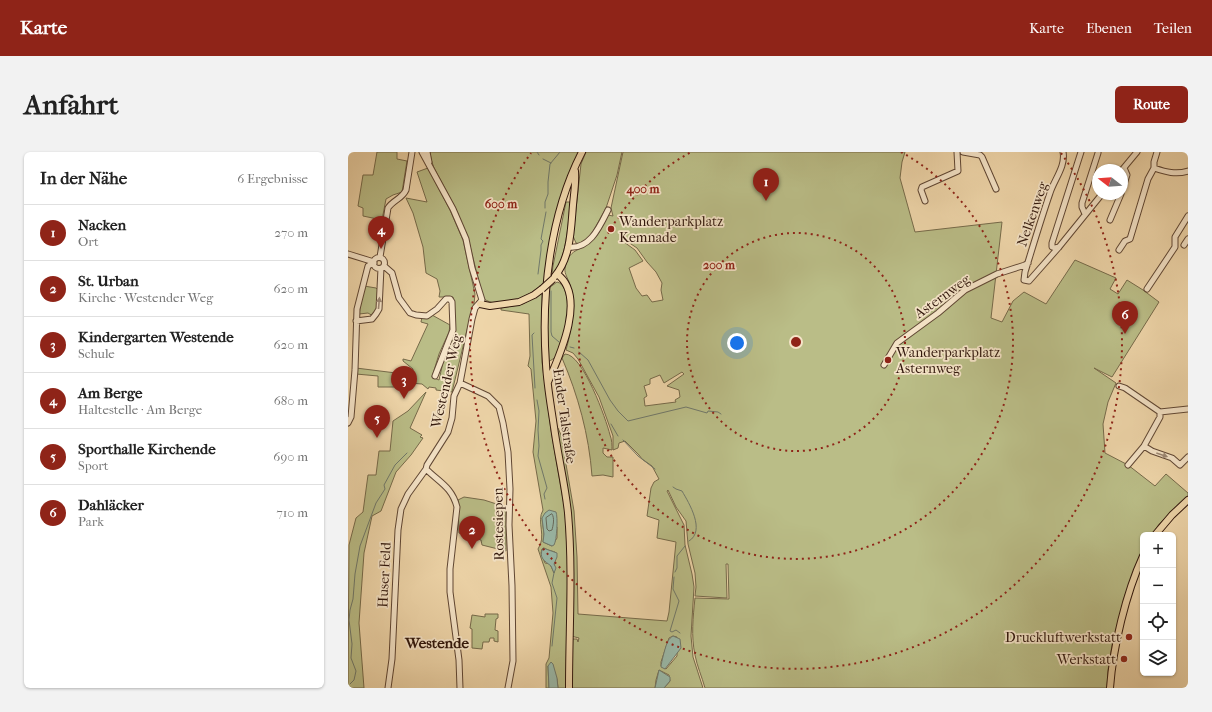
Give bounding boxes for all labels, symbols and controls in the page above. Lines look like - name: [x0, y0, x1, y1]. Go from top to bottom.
- text: Karte: [20, 17, 67, 39]
- text: Karte: [1029, 20, 1064, 37]
- text: Ebenen: [1086, 20, 1132, 37]
- text: Teilen: [1154, 20, 1192, 37]
- button: Route: [1115, 86, 1188, 123]
- text: Anfahrt: [24, 88, 118, 121]
- north arrow: [1092, 164, 1128, 200]
- text: In der Nähe: [40, 168, 127, 188]
- pin: 1: [753, 168, 779, 201]
- text: 6 Ergebnisse: [237, 171, 308, 186]
- street label: Nelkenweg: [1013, 179, 1052, 249]
- text: 400 m: [626, 182, 660, 197]
- text: 600 m: [485, 197, 518, 211]
- place label: Wanderparkplatz Kemnade: [618, 213, 723, 246]
- text: Nacken: [78, 216, 126, 234]
- pin: 4: [368, 216, 394, 249]
- marker: Wanderparkplatz Kemnade: [606, 224, 616, 234]
- text: 1: [51, 225, 55, 240]
- text: 270 m: [274, 225, 308, 240]
- text: Ort: [78, 234, 99, 249]
- text: 200 m: [703, 258, 736, 272]
- street label: Asternweg: [910, 270, 974, 323]
- text: St. Urban: [78, 272, 139, 290]
- text: 2: [50, 281, 56, 296]
- text: 620 m: [274, 281, 308, 296]
- text: Kirche · Westender Weg: [78, 290, 213, 305]
- one-way arrow: [375, 297, 382, 309]
- pin: 6: [1112, 301, 1138, 334]
- text: Kindergarten Westende: [78, 328, 234, 346]
- street label: Westender Weg: [427, 332, 466, 431]
- your location: [727, 333, 747, 353]
- centre of rings: [789, 335, 803, 349]
- text: 3: [50, 337, 56, 352]
- text: 620 m: [274, 337, 308, 352]
- place label: Wanderparkplatz Asternweg: [895, 344, 1000, 377]
- text: Schule: [78, 346, 115, 361]
- marker: Wanderparkplatz Asternweg: [883, 355, 893, 365]
- pin: 3: [391, 366, 417, 399]
- street label: Ender Talstraße: [549, 367, 580, 465]
- text: Am Berge: [78, 384, 142, 402]
- text: 4: [49, 393, 57, 408]
- text: 680 m: [274, 393, 308, 408]
- text: Haltestelle · Am Berge: [78, 402, 202, 417]
- pin: 5: [364, 405, 390, 438]
- text: Sporthalle Kirchende: [78, 440, 216, 458]
- text: 5: [50, 449, 56, 464]
- text: 690 m: [273, 449, 308, 464]
- one-way arrow: [1157, 452, 1169, 458]
- text: Sport: [78, 458, 109, 473]
- street label: Rostesiepen: [489, 487, 508, 561]
- text: Dahläcker: [78, 496, 144, 514]
- text: 6: [49, 505, 57, 520]
- text: 710 m: [276, 505, 308, 520]
- text: Park: [78, 514, 104, 529]
- pin: 2: [459, 516, 485, 549]
- map controls: [1140, 532, 1176, 676]
- button: +: [1140, 532, 1176, 568]
- street label: Huser Feld: [374, 541, 395, 608]
- button: −: [1140, 568, 1176, 604]
- button: locate: [1140, 604, 1176, 640]
- place label: Druckluftwerkstatt: [1005, 629, 1121, 646]
- marker: Druckluftwerkstatt: [1124, 632, 1134, 642]
- district label: Westende: [404, 634, 469, 652]
- button: layers: [1140, 640, 1176, 676]
- place label: Werkstatt: [1056, 651, 1116, 668]
- marker: Werkstatt: [1119, 654, 1129, 664]

